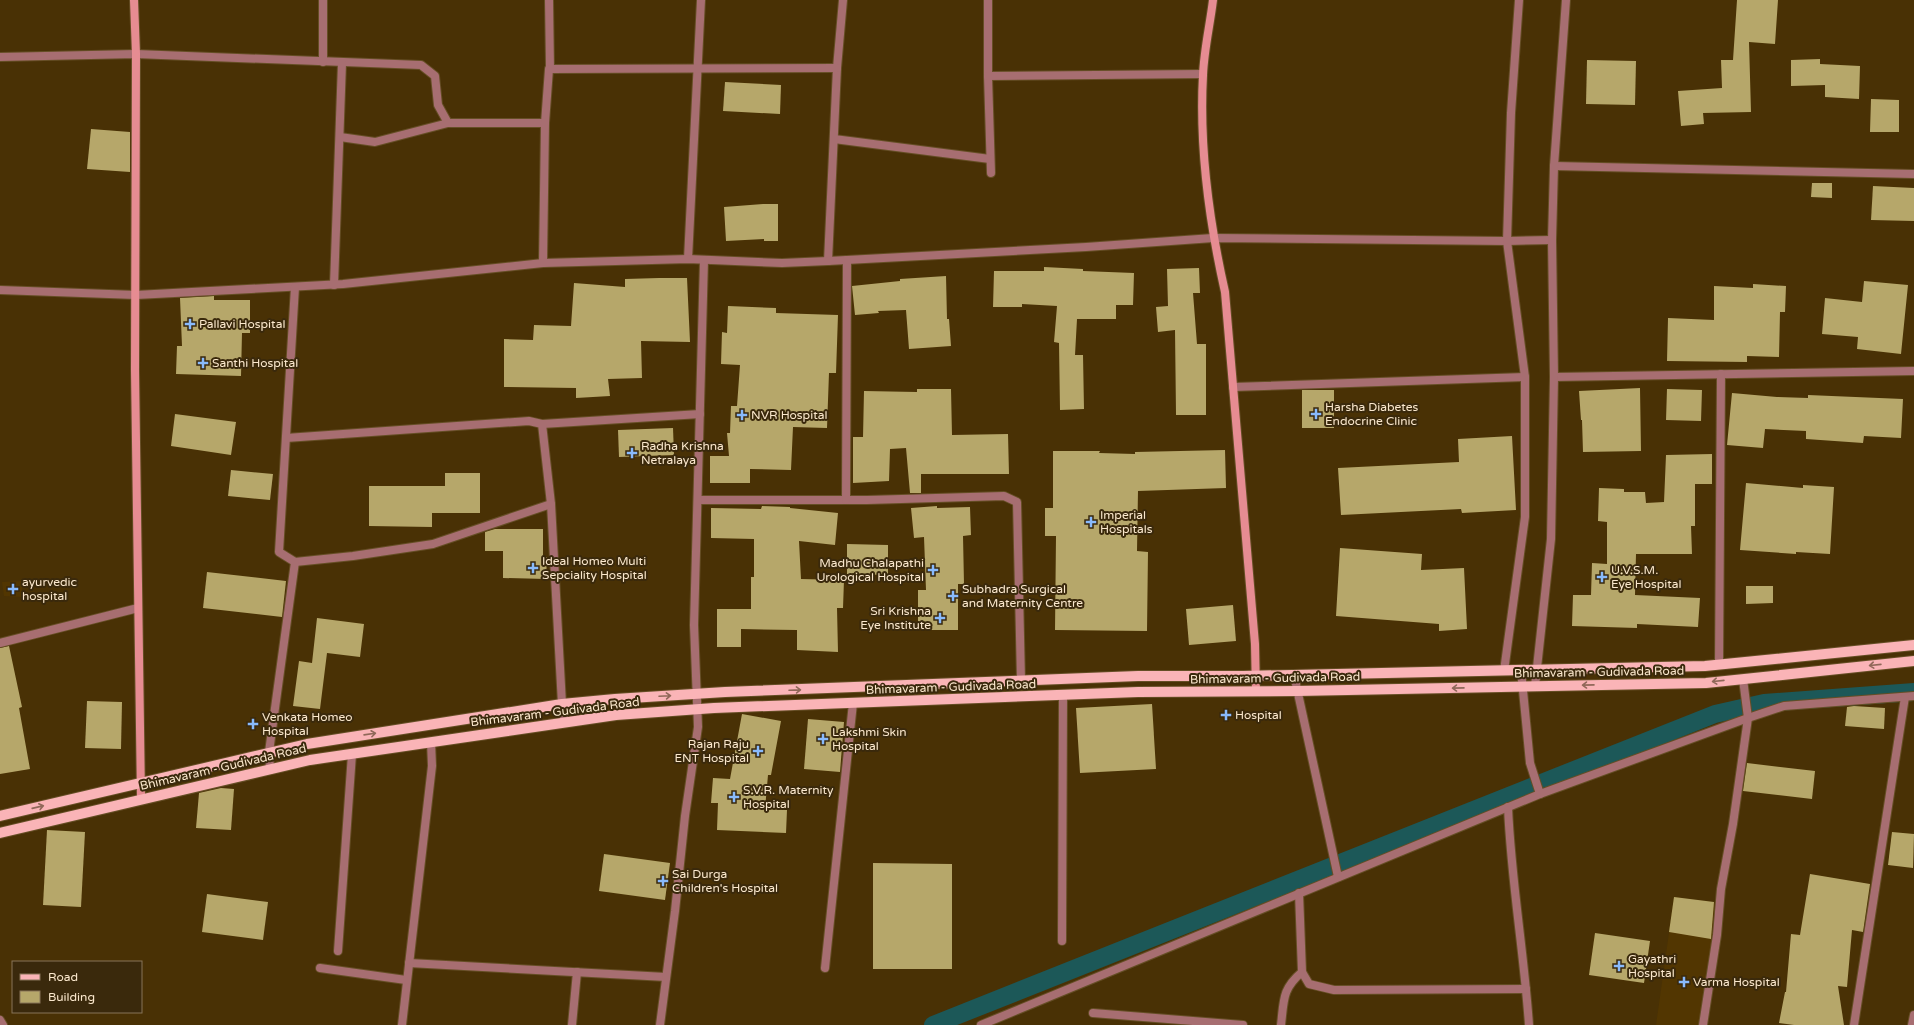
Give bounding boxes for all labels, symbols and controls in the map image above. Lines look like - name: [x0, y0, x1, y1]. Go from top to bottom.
- place label: Pallavi Hospital: [199, 317, 285, 331]
- marker: Pallavi Hospital: [184, 318, 196, 330]
- place label: Santhi Hospital: [212, 356, 298, 370]
- marker: Santhi Hospital: [197, 357, 209, 369]
- place label: Harsha Diabetes Endocrine Clinic: [1325, 400, 1419, 428]
- place label: NVR Hospital: [751, 408, 827, 422]
- marker: Harsha Diabetes Endocrine Clinic: [1310, 408, 1322, 420]
- marker: NVR Hospital: [736, 409, 748, 421]
- place label: Radha Krishna Netralaya: [641, 439, 724, 467]
- marker: Radha Krishna Netralaya: [626, 447, 638, 459]
- place label: Imperial Hospitals: [1100, 508, 1153, 536]
- marker: Imperial Hospitals: [1085, 516, 1097, 528]
- place label: Ideal Homeo Multi Sepciality Hospital: [542, 554, 647, 582]
- place label: Madhu Chalapathi Urological Hospital: [816, 556, 924, 584]
- marker: Ideal Homeo Multi Sepciality Hospital: [527, 562, 539, 574]
- place label: U.V.S.M. Eye Hospital: [1611, 563, 1682, 591]
- marker: Madhu Chalapathi Urological Hospital: [927, 564, 939, 576]
- marker: U.V.S.M. Eye Hospital: [1596, 571, 1608, 583]
- place label: ayurvedic hospital: [22, 575, 77, 603]
- place label: Subhadra Surgical and Maternity Centre: [962, 582, 1083, 610]
- marker: ayurvedic hospital: [7, 583, 19, 595]
- marker: Subhadra Surgical and Maternity Centre: [947, 590, 959, 602]
- place label: Sri Krishna Eye Institute: [860, 604, 931, 632]
- marker: Sri Krishna Eye Institute: [934, 612, 946, 624]
- one-way arrow: [1869, 661, 1882, 669]
- street label: Bhimavaram - Gudivada Road: [1514, 664, 1684, 680]
- street label: Bhimavaram - Gudivada Road: [1190, 670, 1360, 686]
- street label: Bhimavaram - Gudivada Road: [866, 677, 1036, 697]
- one-way arrow: [1712, 678, 1725, 685]
- one-way arrow: [1582, 681, 1595, 689]
- one-way arrow: [1452, 684, 1465, 692]
- one-way arrow: [788, 686, 801, 693]
- one-way arrow: [658, 693, 671, 700]
- street label: Bhimavaram - Gudivada Road: [470, 695, 640, 729]
- place label: Hospital: [1235, 708, 1282, 722]
- marker: Hospital: [1220, 709, 1232, 721]
- place label: Venkata Homeo Hospital: [262, 710, 353, 738]
- marker: Venkata Homeo Hospital: [247, 718, 259, 730]
- place label: Lakshmi Skin Hospital: [832, 725, 906, 753]
- one-way arrow: [363, 730, 376, 738]
- marker: Lakshmi Skin Hospital: [817, 733, 829, 745]
- place label: Rajan Raju ENT Hospital: [674, 737, 749, 765]
- street label: Bhimavaram - Gudivada Road: [138, 741, 308, 793]
- marker: Rajan Raju ENT Hospital: [752, 745, 764, 757]
- place label: S.V.R. Maternity Hospital: [743, 783, 834, 811]
- marker: S.V.R. Maternity Hospital: [728, 791, 740, 803]
- one-way arrow: [31, 802, 44, 810]
- place label: Sai Durga Children's Hospital: [672, 867, 778, 895]
- marker: Sai Durga Children's Hospital: [657, 875, 669, 887]
- place label: Gayathri Hospital: [1628, 952, 1676, 980]
- marker: Gayathri Hospital: [1613, 960, 1625, 972]
- legend: [12, 961, 142, 1013]
- text: Road: [48, 970, 78, 984]
- place label: Varma Hospital: [1693, 975, 1780, 989]
- marker: Varma Hospital: [1678, 976, 1690, 988]
- text: Building: [48, 990, 95, 1004]

